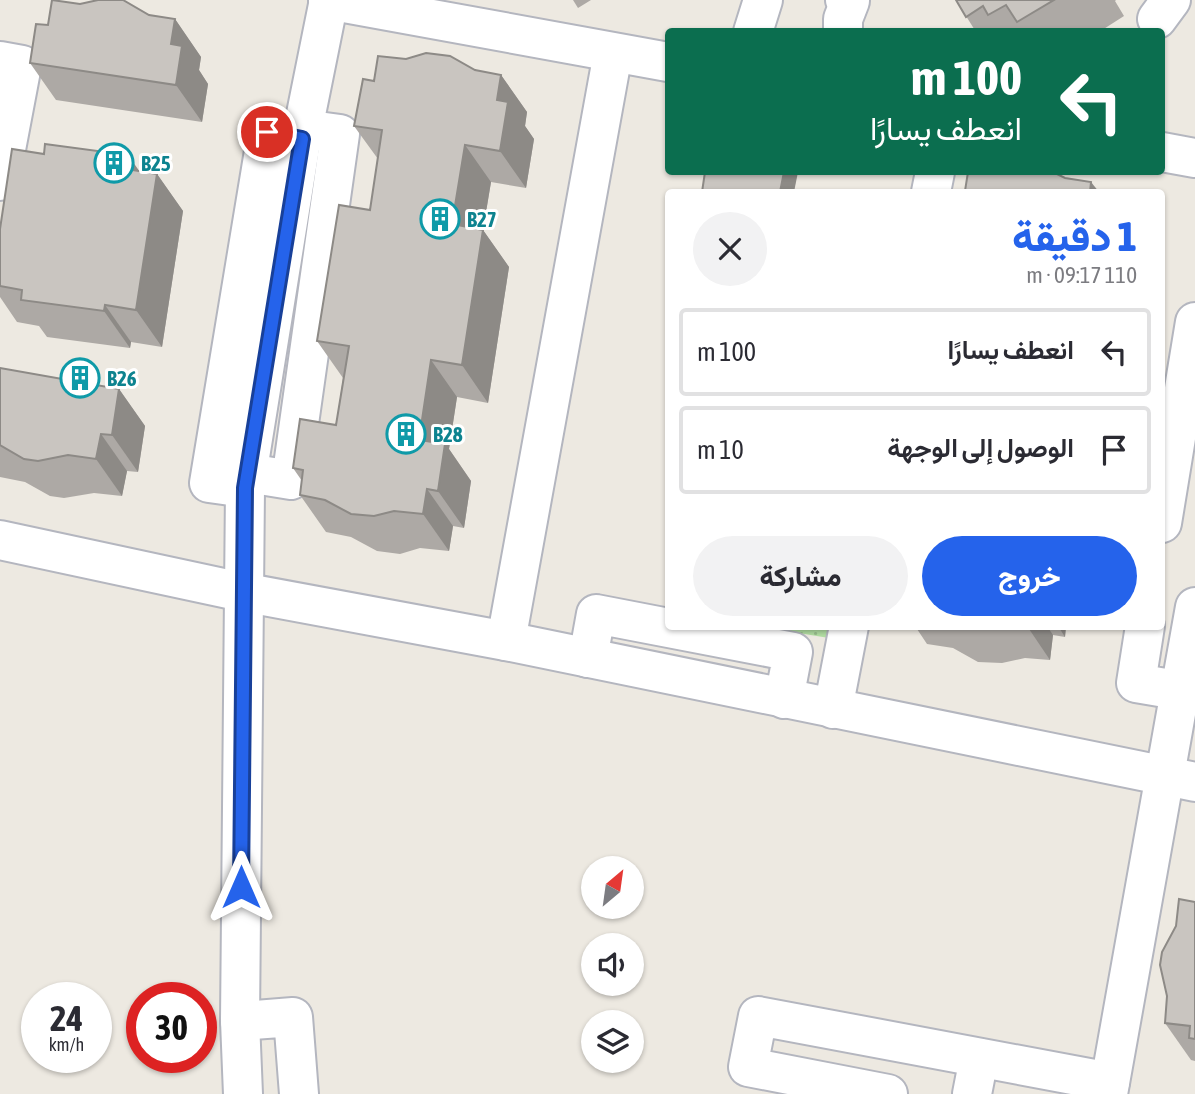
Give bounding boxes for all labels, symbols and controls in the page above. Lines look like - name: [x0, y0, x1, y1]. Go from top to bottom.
- text: 100 m: [911, 49, 1022, 105]
- icon: left: [1046, 56, 1137, 147]
- pin: [237, 102, 297, 162]
- text: انعطف يسارًا: [870, 110, 1022, 147]
- icon: arrive: [248, 113, 286, 151]
- building icon: B25: [93, 142, 135, 184]
- place label: B25: [141, 151, 171, 175]
- building icon: B27: [419, 198, 461, 240]
- place label: B27: [467, 207, 497, 231]
- button: close: [693, 212, 767, 286]
- text: 1 دقيقة: [1012, 212, 1137, 260]
- text: 110 m · 09:17: [1026, 262, 1137, 288]
- icon: left: [1095, 333, 1133, 371]
- text: انعطف يسارًا: [947, 335, 1074, 365]
- text: 100 m: [697, 337, 756, 367]
- building icon: B26: [59, 357, 101, 399]
- place label: B26: [107, 366, 137, 390]
- building icon: B28: [385, 413, 427, 455]
- place label: B28: [433, 422, 463, 446]
- icon: arrive: [1095, 431, 1133, 469]
- text: الوصول إلى الوجهة: [887, 433, 1074, 463]
- text: 10 m: [697, 435, 744, 465]
- button: مشاركة: [693, 536, 908, 616]
- button: خروج: [922, 536, 1137, 616]
- position arrow: [204, 850, 278, 924]
- north arrow: [581, 856, 644, 919]
- map controls: [581, 856, 644, 1073]
- button: sound: [581, 933, 644, 996]
- speed limit sign: 30: [126, 982, 217, 1073]
- text: 24: [50, 998, 83, 1038]
- button: layers: [581, 1010, 644, 1073]
- text: km/h: [49, 1034, 84, 1055]

